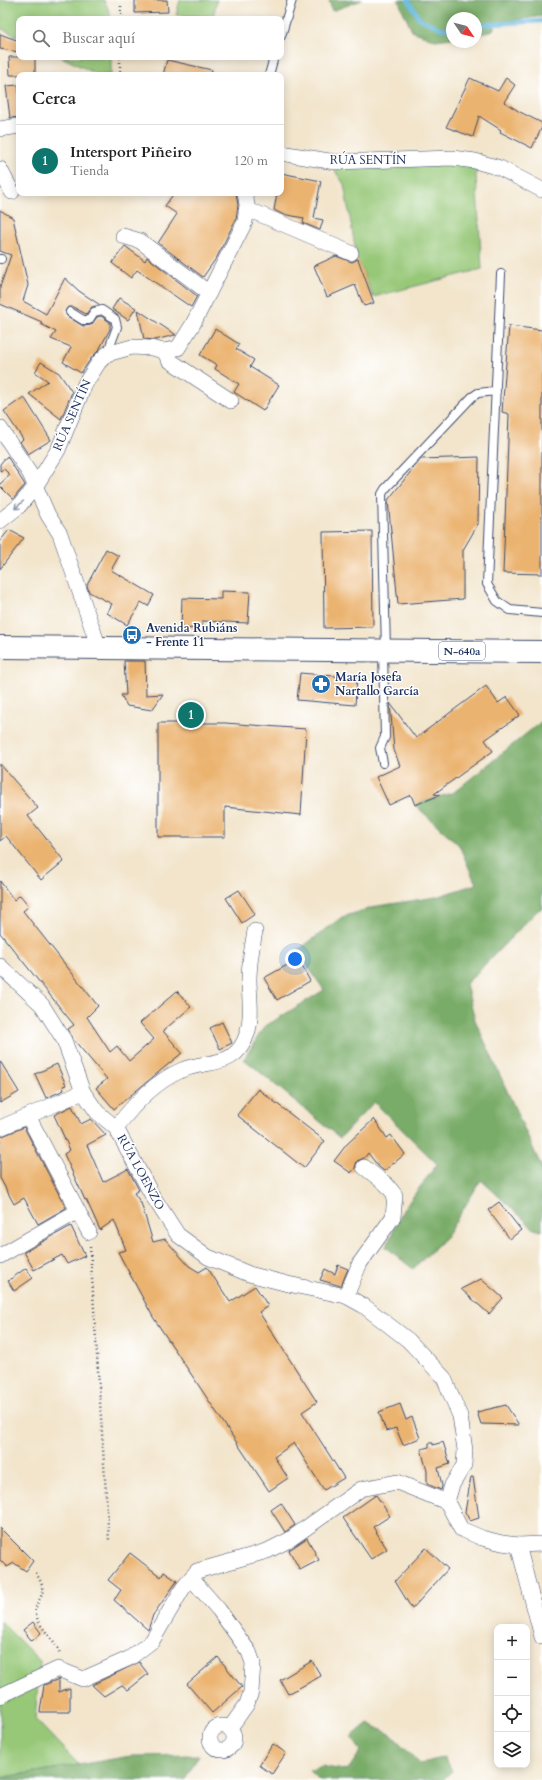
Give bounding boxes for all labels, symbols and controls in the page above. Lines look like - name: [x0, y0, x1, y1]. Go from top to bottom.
- north arrow: [446, 12, 482, 48]
- search box: [16, 16, 284, 60]
- icon: search: [30, 27, 52, 49]
- text: Buscar aquí: [62, 28, 135, 48]
- text: Cerca: [32, 87, 76, 110]
- text: Intersport Piñeiro: [70, 142, 192, 162]
- street label: RÚA SENTÍN: [330, 151, 407, 168]
- text: 1: [42, 152, 48, 170]
- text: 120 m: [234, 152, 268, 170]
- text: Tienda: [70, 162, 109, 180]
- street label: RÚA SENTÍN: [48, 376, 95, 453]
- one-way arrow: [14, 500, 24, 509]
- place label: Avenida Rubiáns - Frente 11: [146, 620, 238, 650]
- bus stop icon: Avenida Rubiáns - Frente 11: [121, 624, 143, 646]
- road number: N-640a: [439, 642, 485, 660]
- place label: María Josefa Nartallo García: [335, 669, 419, 699]
- pharmacy icon: María Josefa Nartallo García: [310, 673, 332, 695]
- pin: 1: [178, 700, 204, 730]
- your location: [285, 949, 305, 969]
- street label: RÚA LOENZO: [114, 1131, 169, 1213]
- map controls: [494, 1624, 530, 1768]
- button: +: [494, 1624, 530, 1660]
- button: −: [494, 1660, 530, 1696]
- button: locate: [494, 1696, 530, 1732]
- button: layers: [494, 1732, 530, 1768]

